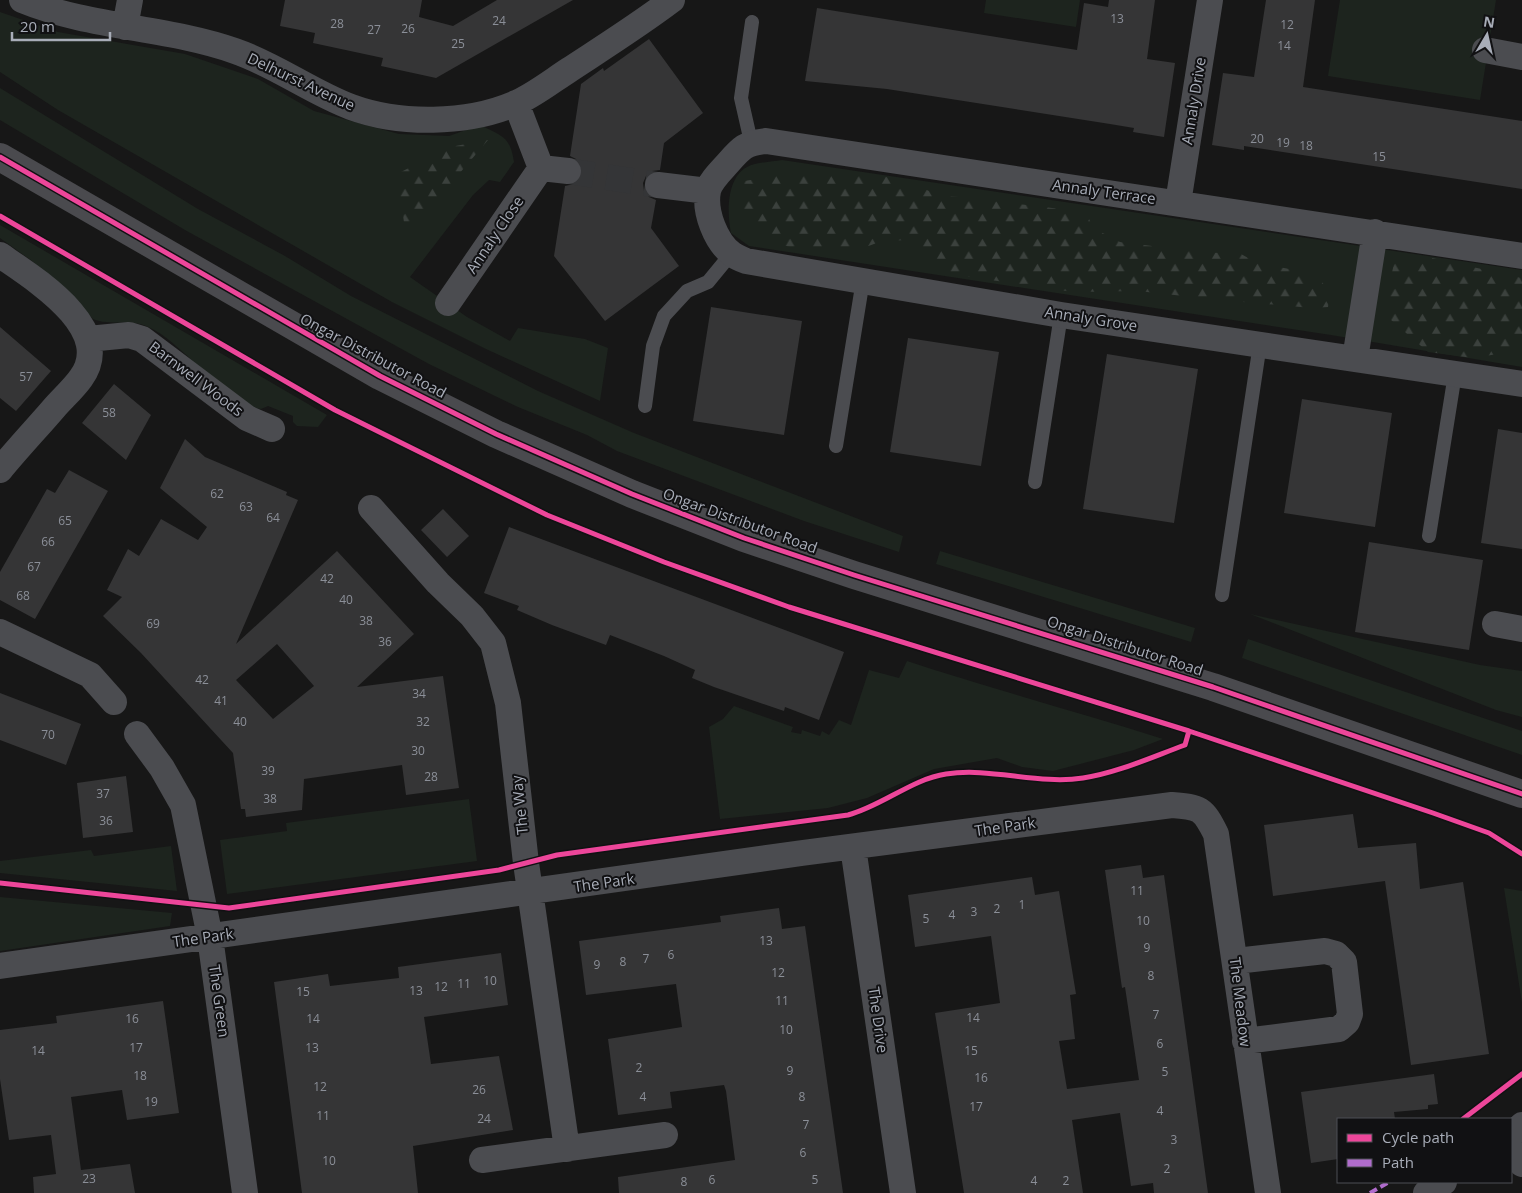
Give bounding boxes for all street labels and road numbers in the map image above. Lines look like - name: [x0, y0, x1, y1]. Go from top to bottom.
- street label: Delhurst Avenue: [245, 47, 358, 115]
- street label: Annaly Drive: [1176, 56, 1210, 146]
- street label: Annaly Terrace: [1051, 174, 1157, 208]
- street label: Annaly Close: [461, 192, 527, 277]
- street label: Annaly Grove: [1043, 301, 1139, 335]
- street label: Ongar Distributor Road: [297, 308, 450, 402]
- street label: Barnwell Woods: [145, 336, 248, 420]
- street label: Ongar Distributor Road: [660, 483, 820, 557]
- street label: Ongar Distributor Road: [1045, 610, 1206, 680]
- street label: The Way: [506, 774, 532, 836]
- street label: The Park: [973, 812, 1037, 840]
- street label: The Park: [572, 868, 636, 896]
- street label: The Park: [171, 923, 235, 951]
- street label: The Meadow: [1226, 956, 1256, 1048]
- street label: The Green: [205, 963, 235, 1038]
- street label: The Drive: [864, 986, 894, 1054]

